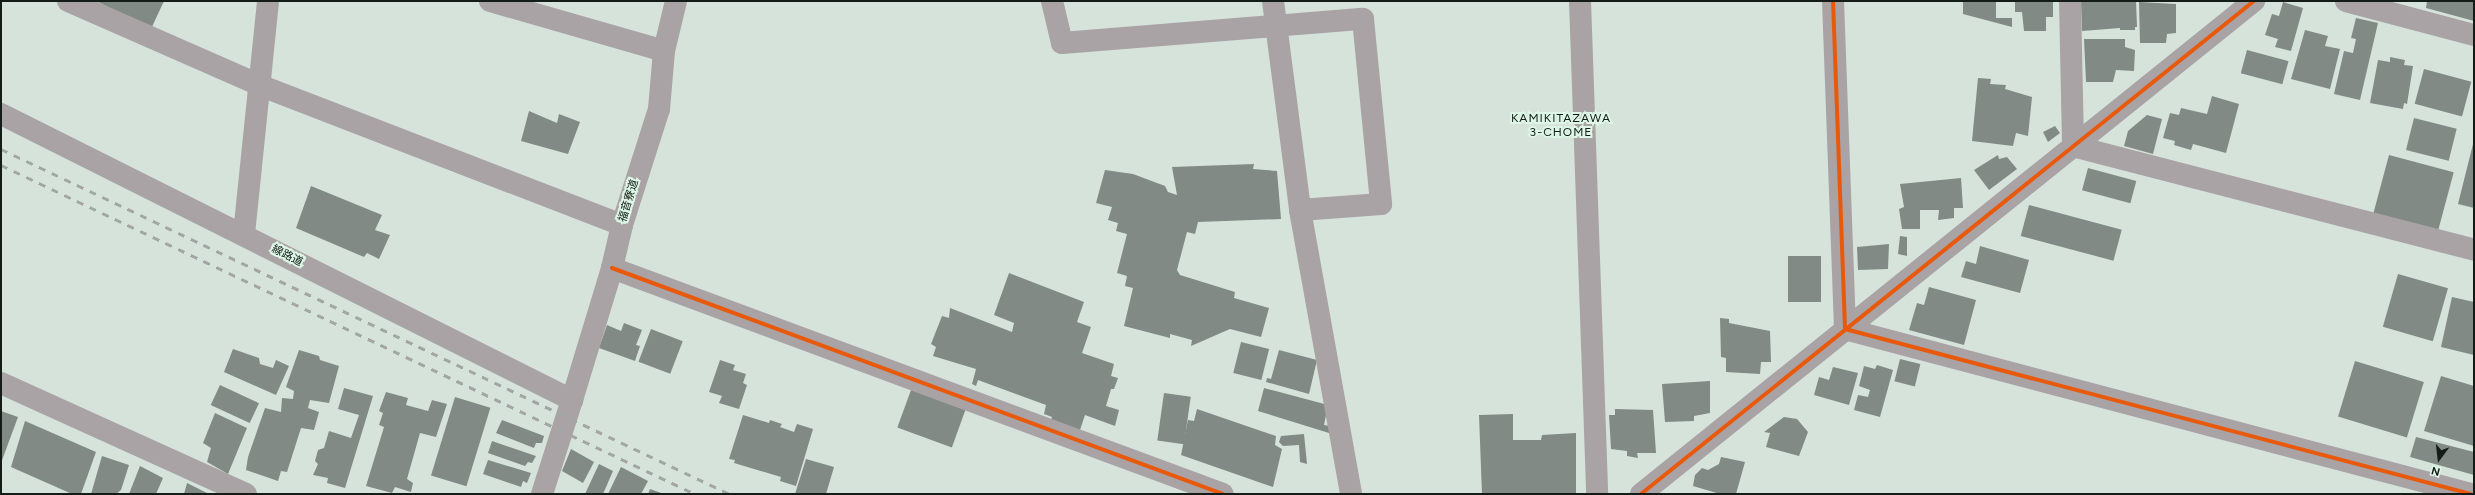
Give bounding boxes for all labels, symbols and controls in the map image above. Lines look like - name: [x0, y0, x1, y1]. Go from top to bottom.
- district label: KAMIKITAZAWA 3-CHOME: [1511, 112, 1611, 140]
- street label: 福音寮道: [616, 178, 642, 224]
- street label: 線路道: [269, 243, 305, 269]
- north arrow: [2419, 439, 2459, 479]
- text: N: [2430, 464, 2442, 478]

